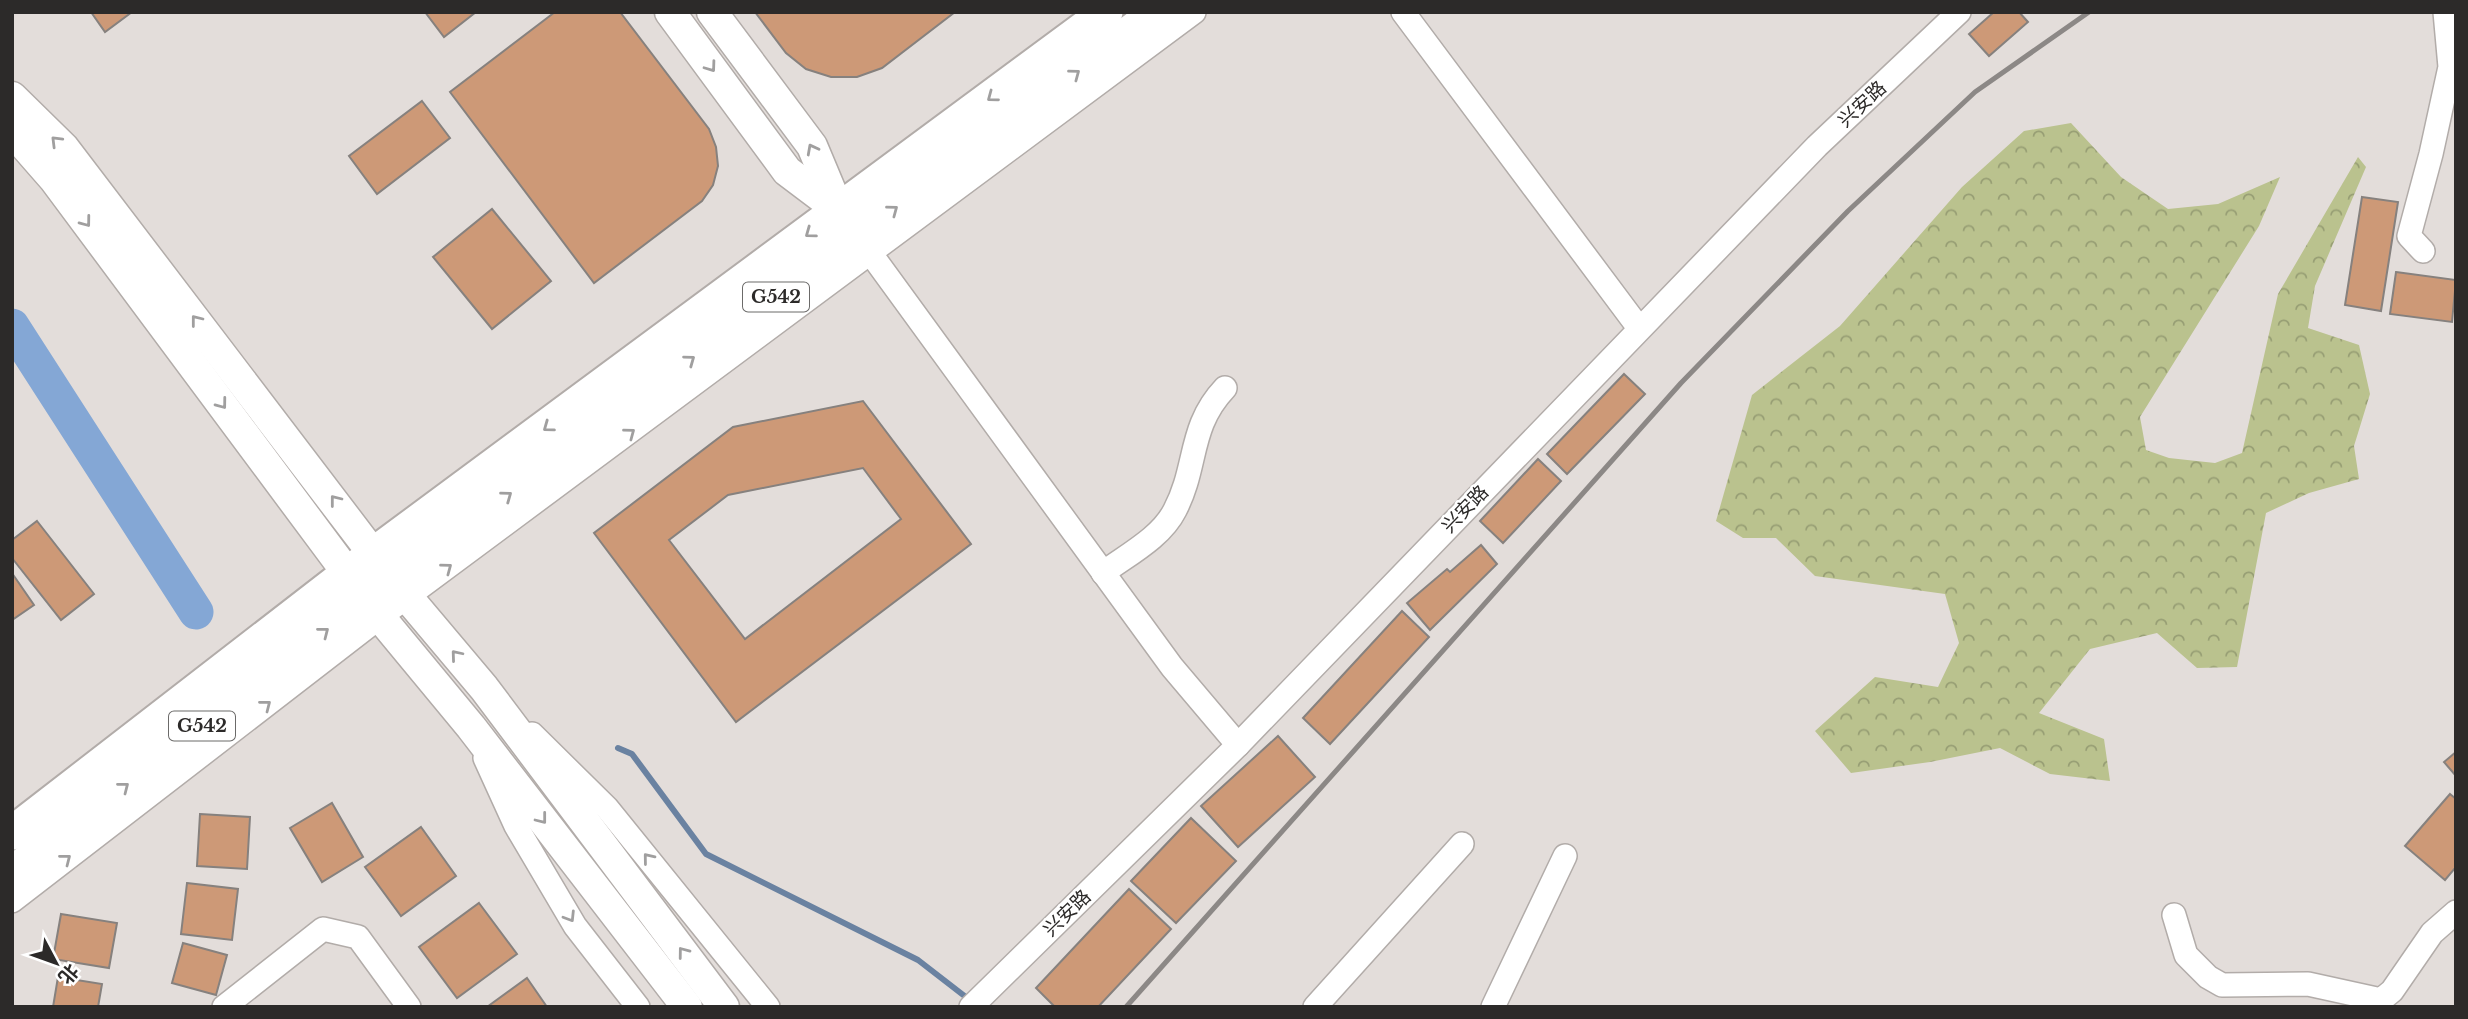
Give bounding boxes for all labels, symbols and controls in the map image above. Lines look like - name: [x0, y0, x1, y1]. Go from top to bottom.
- one-way arrow: [702, 59, 715, 72]
- one-way arrow: [1067, 70, 1080, 82]
- street label: 兴安路: [1833, 76, 1891, 132]
- one-way arrow: [987, 89, 1000, 101]
- one-way arrow: [52, 136, 65, 149]
- one-way arrow: [807, 144, 820, 156]
- one-way arrow: [885, 206, 897, 219]
- one-way arrow: [77, 214, 90, 227]
- one-way arrow: [805, 225, 818, 237]
- road number: G542: [743, 282, 809, 312]
- one-way arrow: [192, 315, 205, 328]
- one-way arrow: [682, 356, 695, 369]
- one-way arrow: [214, 396, 226, 409]
- one-way arrow: [543, 418, 556, 431]
- one-way arrow: [622, 428, 635, 441]
- street label: 兴安路: [1437, 481, 1493, 537]
- one-way arrow: [499, 491, 512, 504]
- one-way arrow: [330, 496, 343, 508]
- one-way arrow: [439, 564, 452, 576]
- one-way arrow: [316, 628, 328, 641]
- one-way arrow: [452, 650, 464, 663]
- one-way arrow: [258, 701, 270, 714]
- road number: G542: [169, 712, 235, 740]
- one-way arrow: [117, 782, 129, 795]
- one-way arrow: [533, 811, 546, 823]
- one-way arrow: [644, 854, 656, 867]
- one-way arrow: [59, 855, 71, 868]
- street label: 兴安路: [1039, 885, 1095, 941]
- one-way arrow: [562, 909, 575, 922]
- north arrow: [21, 928, 91, 998]
- one-way arrow: [679, 947, 692, 960]
- text: 北: [54, 959, 83, 989]

